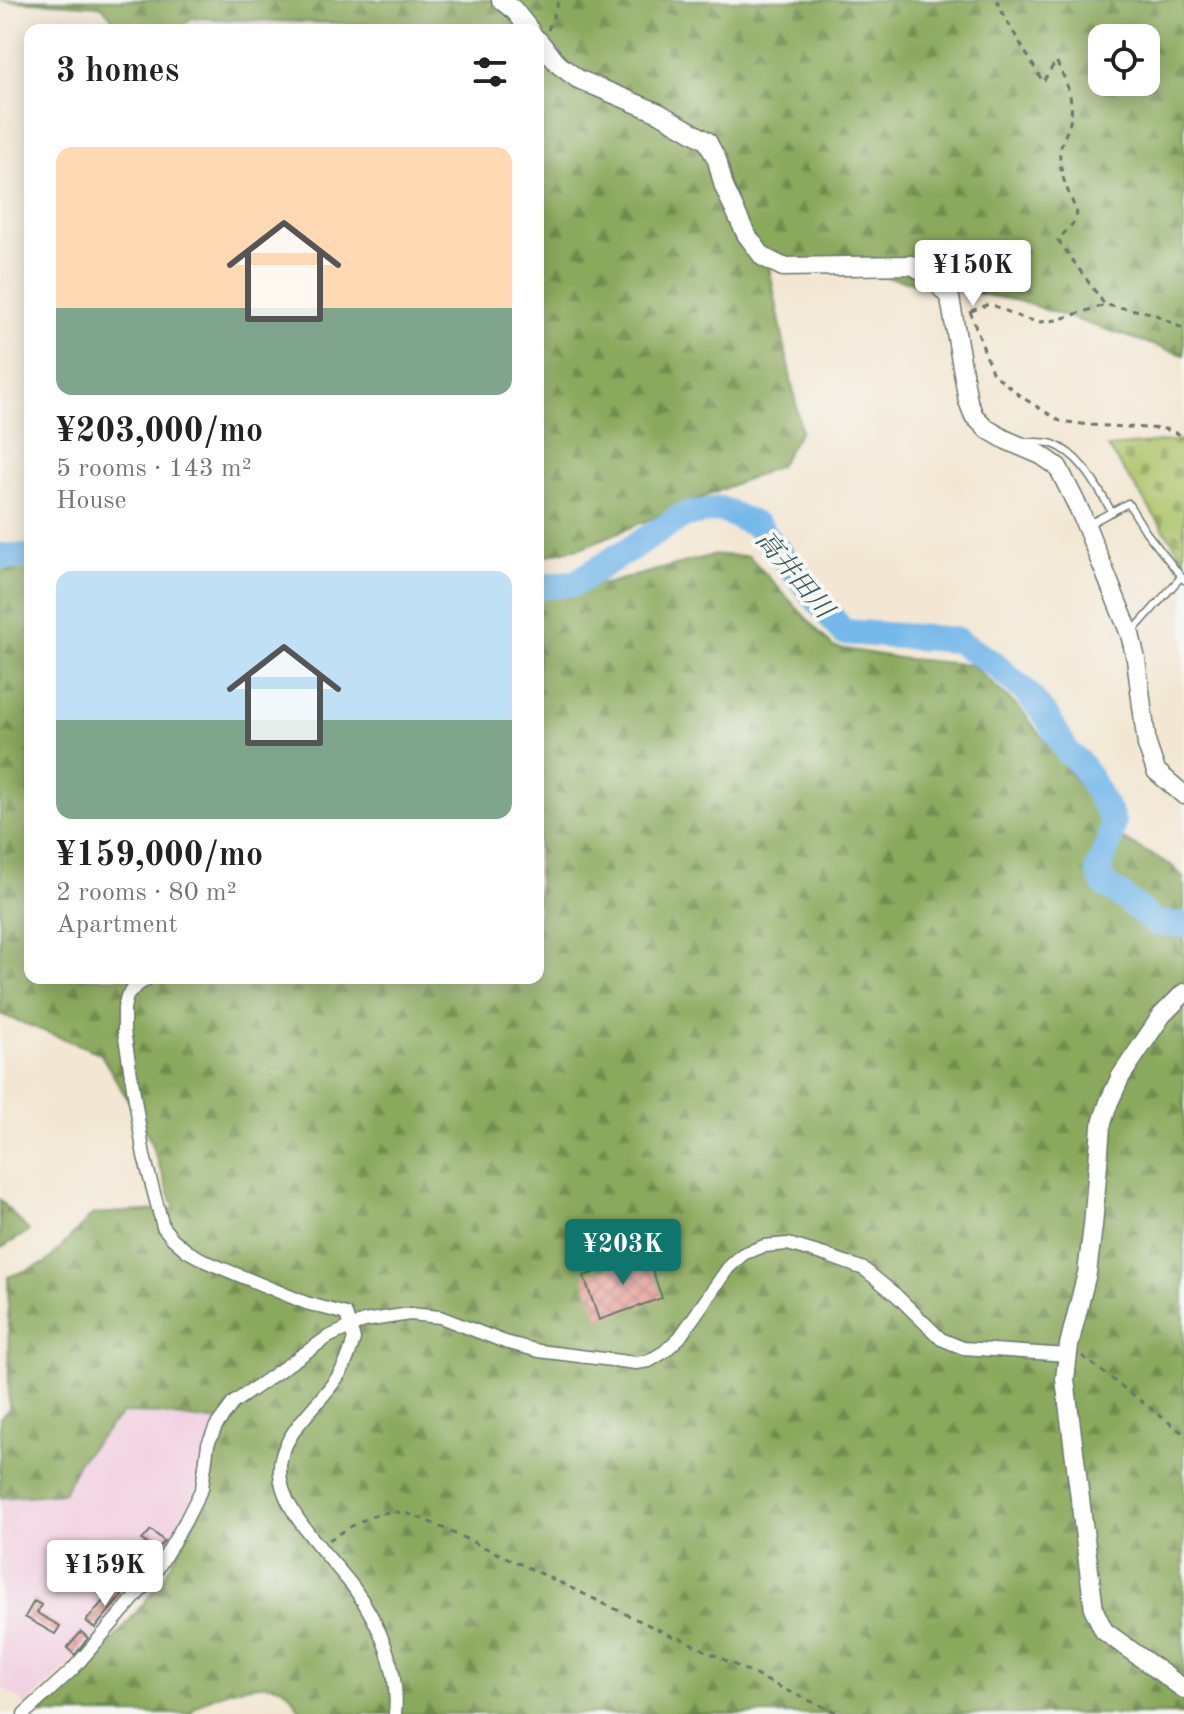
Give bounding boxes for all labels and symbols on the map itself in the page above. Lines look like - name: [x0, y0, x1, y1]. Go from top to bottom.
- pin: ¥150K: [917, 240, 1029, 308]
- water label: 高井田川: [750, 526, 840, 626]
- pin: ¥203K: [567, 1219, 679, 1287]
- pin: ¥159K: [49, 1540, 161, 1608]

